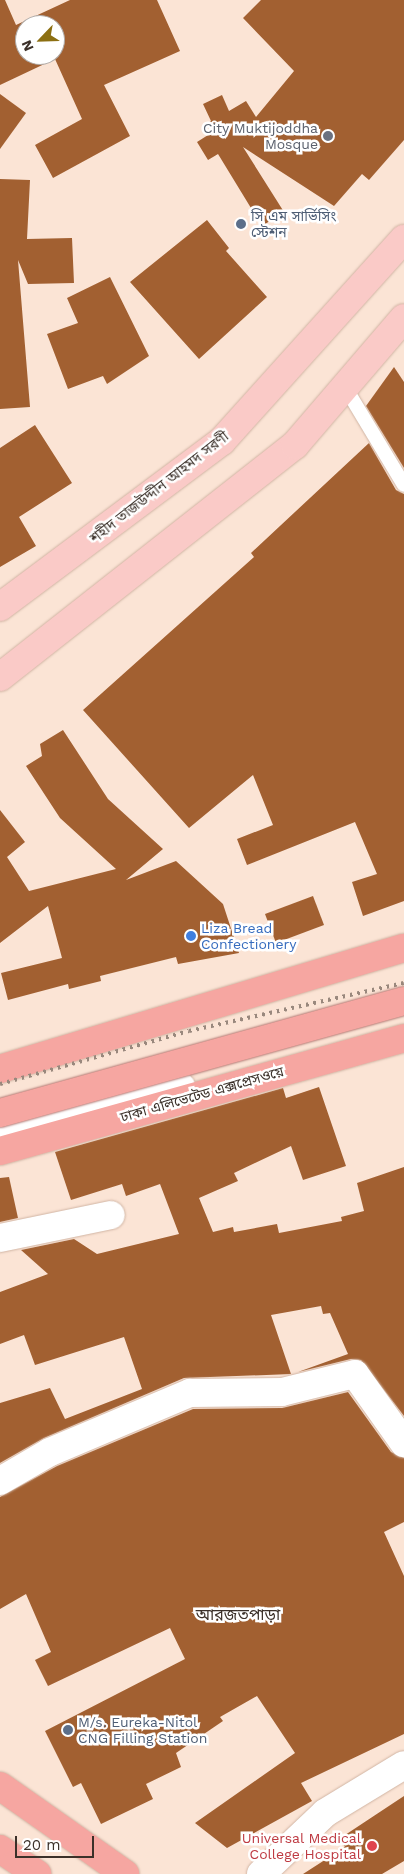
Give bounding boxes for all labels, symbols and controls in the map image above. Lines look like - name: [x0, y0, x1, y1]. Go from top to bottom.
- north arrow: [15, 15, 65, 65]
- text: N: [18, 38, 37, 54]
- place label: City Muktijoddha Mosque: [203, 120, 318, 152]
- marker: City Muktijoddha Mosque: [322, 130, 334, 142]
- place label: সি এম সার্ভিসিং স্টেশন: [251, 208, 336, 240]
- marker: সি এম সার্ভিসিং স্টেশন: [235, 218, 247, 230]
- street label: শহীদ তাজউদ্দীন আহমদ সরণী: [86, 428, 232, 546]
- place label: Liza Bread Confectionery: [201, 920, 296, 952]
- marker: Liza Bread Confectionery: [185, 930, 197, 942]
- street label: ঢাকা এলিভেটেড এক্সপ্রেসওয়ে: [118, 1063, 286, 1125]
- district label: আরজতপাড়া: [196, 1605, 280, 1625]
- place label: M/s. Eureka-Nitol CNG Filling Station: [78, 1714, 207, 1746]
- marker: M/s. Eureka-Nitol CNG Filling Station: [62, 1724, 74, 1736]
- scale bar: [18, 1826, 96, 1858]
- place label: Universal Medical College Hospital: [241, 1830, 361, 1862]
- text: 20 m: [23, 1836, 61, 1854]
- marker: Universal Medical College Hospital: [365, 1839, 379, 1853]

